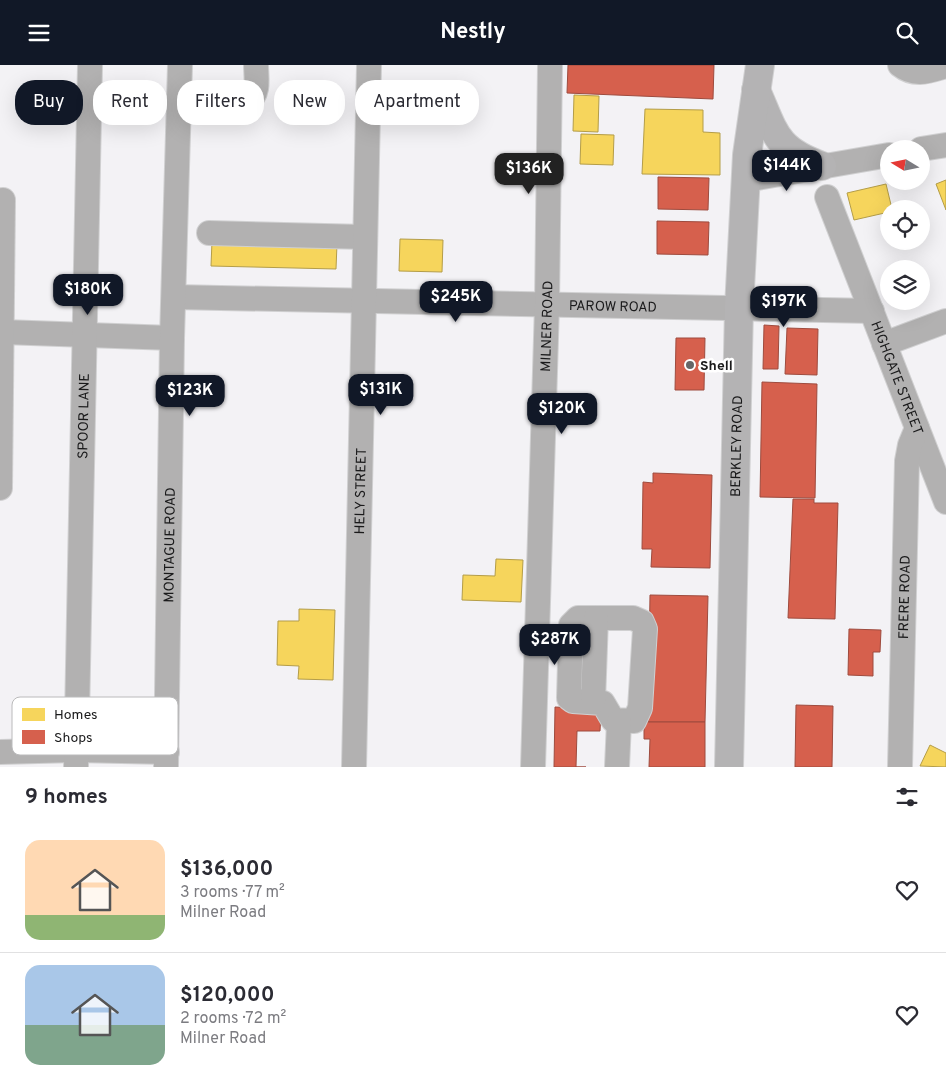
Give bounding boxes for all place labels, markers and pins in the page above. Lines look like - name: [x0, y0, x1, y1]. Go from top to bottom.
- pin: $144K: [752, 149, 822, 192]
- pin: $136K: [494, 153, 564, 195]
- pin: $180K: [53, 273, 123, 316]
- pin: $245K: [421, 281, 491, 323]
- pin: $197K: [749, 285, 819, 328]
- place label: Shell: [700, 358, 733, 375]
- marker: Shell: [684, 359, 696, 371]
- pin: $131K: [346, 373, 416, 416]
- pin: $123K: [155, 375, 225, 417]
- pin: $120K: [527, 393, 597, 435]
- pin: $287K: [520, 623, 590, 666]

